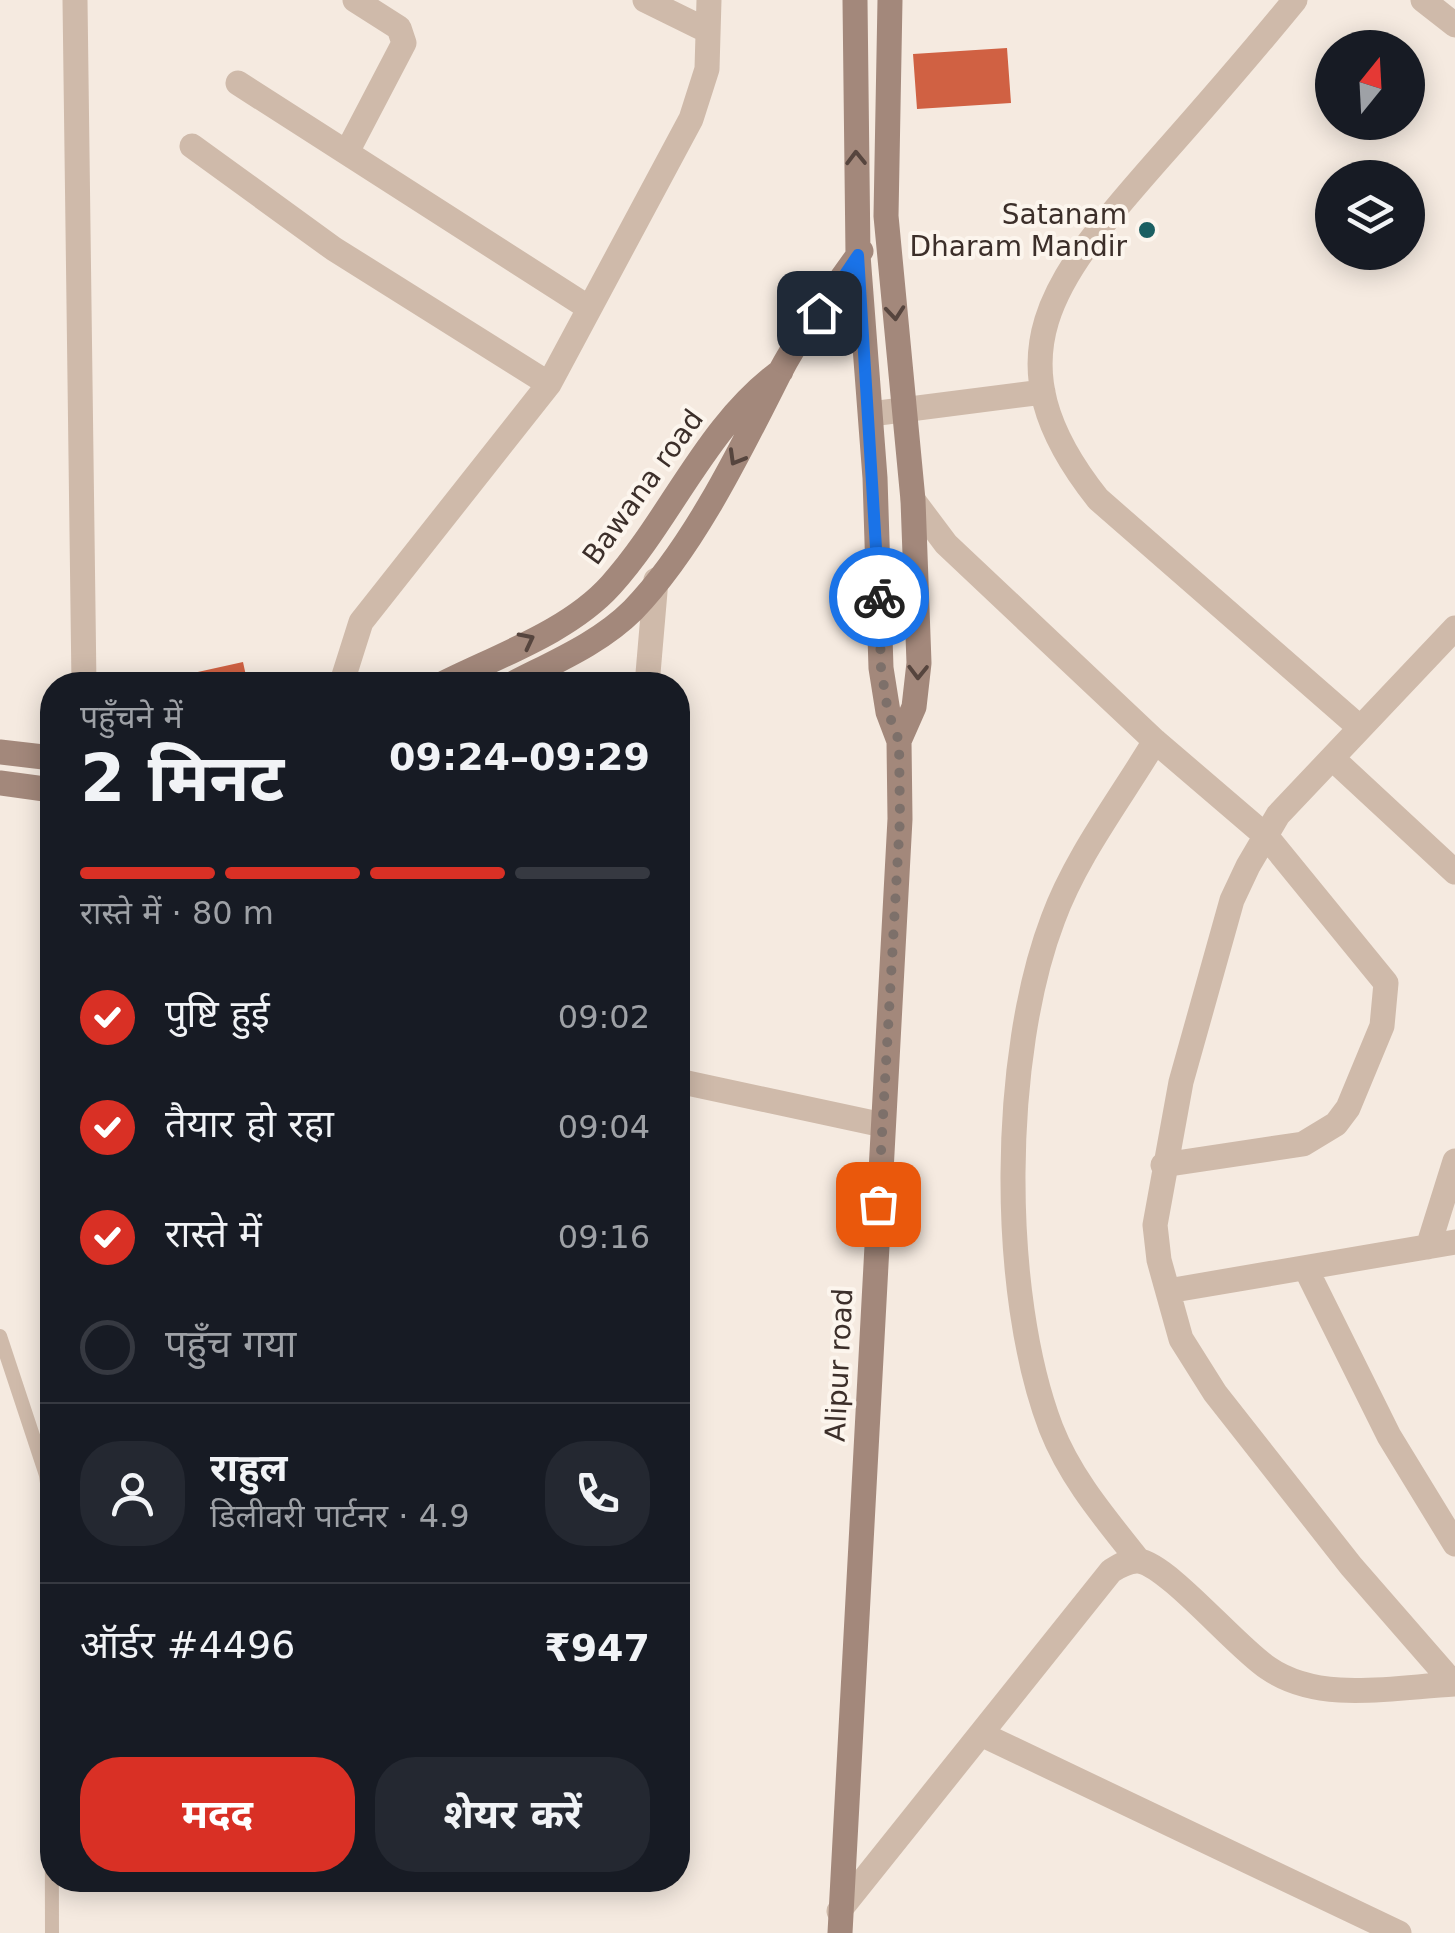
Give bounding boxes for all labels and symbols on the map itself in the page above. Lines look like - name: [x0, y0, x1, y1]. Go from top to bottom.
- north arrow: [1315, 30, 1425, 140]
- one-way arrow: [845, 149, 867, 164]
- place label: Satanam Dharam Mandir: [910, 198, 1127, 263]
- marker: Satanam Dharam Mandir: [1136, 219, 1158, 241]
- pin: [777, 271, 862, 356]
- one-way arrow: [884, 306, 906, 322]
- street label: Bawana road: [576, 403, 710, 571]
- one-way arrow: [729, 447, 749, 465]
- courier: [829, 547, 929, 647]
- one-way arrow: [516, 633, 534, 652]
- one-way arrow: [908, 665, 929, 681]
- pin: [836, 1162, 921, 1247]
- street label: Alipur road: [819, 1287, 859, 1443]

